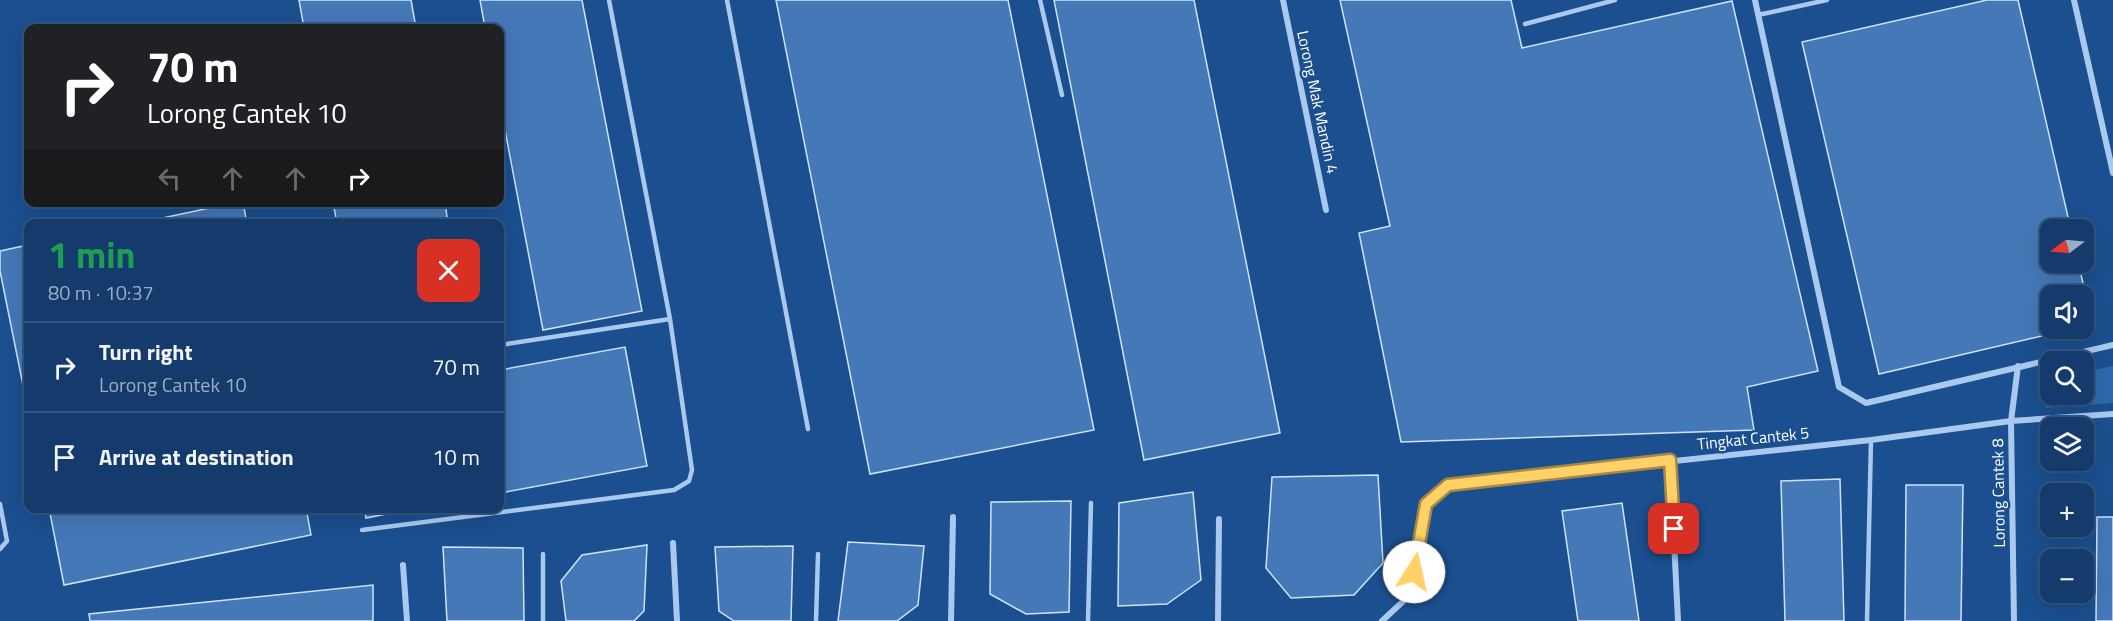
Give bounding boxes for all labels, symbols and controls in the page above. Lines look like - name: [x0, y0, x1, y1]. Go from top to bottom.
- street label: Lorong Mak Mandin 4: [1291, 28, 1345, 176]
- text: 70 m: [147, 34, 239, 98]
- icon: right: [48, 48, 126, 126]
- text: Lorong Cantek 10: [147, 92, 347, 133]
- icon: left: [153, 162, 186, 195]
- icon: ahead: [216, 162, 249, 195]
- icon: ahead: [279, 162, 312, 195]
- icon: right: [342, 162, 375, 195]
- north arrow: [2040, 219, 2094, 273]
- map controls: [2040, 219, 2094, 603]
- text: 1 min: [48, 227, 135, 282]
- button: close: [417, 239, 480, 302]
- text: 80 m · 10:37: [48, 277, 154, 308]
- button: sound: [2040, 285, 2094, 339]
- text: Turn right: [99, 335, 193, 369]
- text: 70 m: [432, 350, 480, 384]
- icon: right: [48, 351, 81, 384]
- button: search: [2040, 351, 2094, 405]
- text: Lorong Cantek 10: [99, 369, 247, 400]
- button: layers: [2040, 417, 2094, 471]
- street label: Tingkat Cantek 5: [1696, 420, 1810, 456]
- street label: Lorong Cantek 8: [1985, 438, 2011, 548]
- text: Arrive at destination: [99, 440, 294, 474]
- text: 10 m: [432, 440, 480, 474]
- icon: arrive: [48, 441, 81, 474]
- button: +: [2040, 483, 2094, 537]
- pin: [1648, 503, 1699, 554]
- icon: arrive: [1657, 512, 1690, 545]
- position arrow: [1382, 540, 1446, 604]
- button: −: [2040, 549, 2094, 603]

